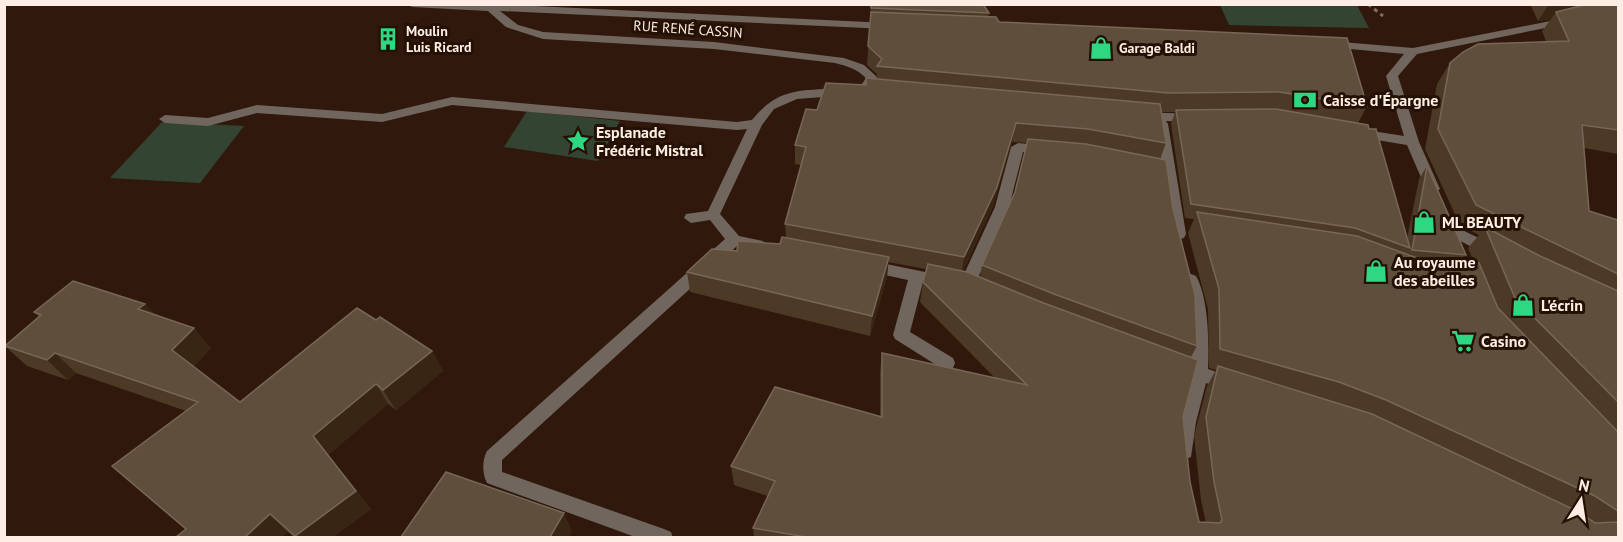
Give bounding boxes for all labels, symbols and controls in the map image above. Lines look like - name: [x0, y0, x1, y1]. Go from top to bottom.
- street label: RUE RENÉ CASSIN: [633, 16, 743, 42]
- place label: Moulin Luis Ricard: [406, 22, 472, 56]
- building icon: Moulin Luis Ricard: [375, 26, 401, 52]
- shop icon: Garage Baldi: [1088, 35, 1114, 61]
- place label: Garage Baldi: [1119, 39, 1195, 57]
- bank icon: Caisse d'Épargne: [1292, 87, 1318, 113]
- place label: Caisse d'Épargne: [1323, 90, 1438, 110]
- place label: Esplanade Frédéric Mistral: [596, 122, 703, 160]
- place icon: Esplanade Frédéric Mistral: [565, 128, 591, 154]
- shop icon: ML BEAUTY: [1411, 209, 1437, 235]
- place label: ML BEAUTY: [1442, 212, 1522, 232]
- place label: Au royaume des abeilles: [1394, 252, 1476, 290]
- shop icon: Au royaume des abeilles: [1363, 258, 1389, 284]
- shop icon: L'écrin: [1510, 292, 1536, 318]
- place label: L'écrin: [1541, 295, 1583, 315]
- supermarket icon: Casino: [1450, 328, 1476, 354]
- place label: Casino: [1481, 331, 1526, 351]
- north arrow: [1551, 470, 1611, 530]
- text: N: [1577, 474, 1591, 496]

